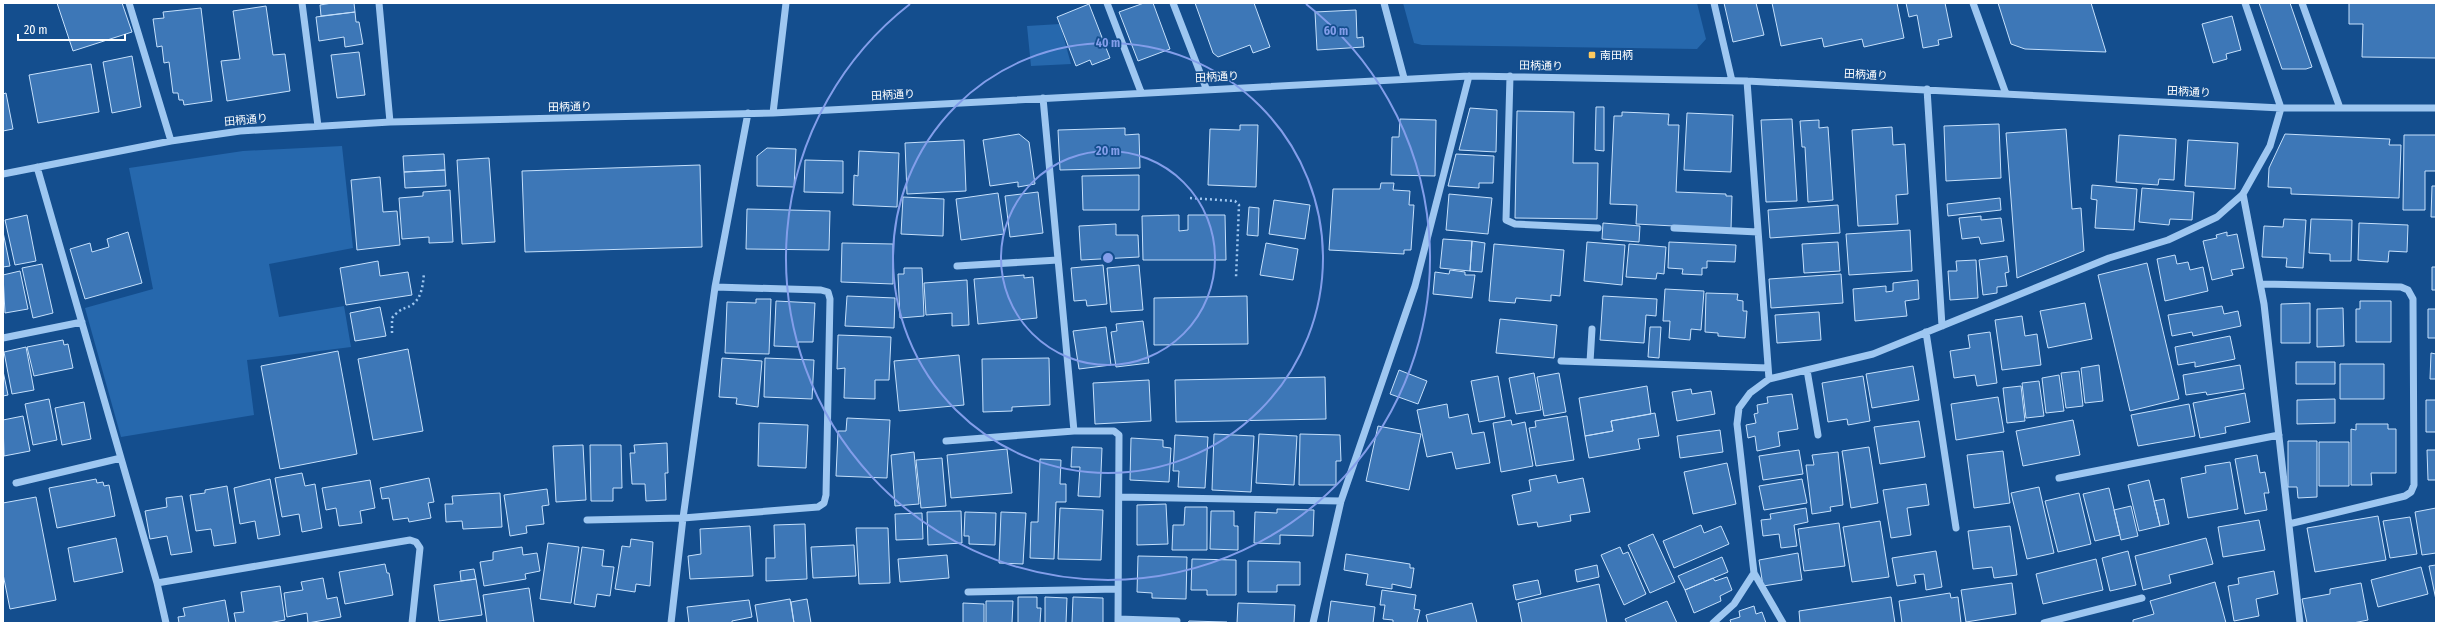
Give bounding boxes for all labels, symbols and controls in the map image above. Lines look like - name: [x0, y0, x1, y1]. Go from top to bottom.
- scale bar: [18, 16, 125, 42]
- text: 20 m: [24, 23, 48, 37]
- text: 60 m: [1324, 24, 1348, 38]
- text: 40 m: [1096, 36, 1120, 50]
- place label: 南田柄: [1600, 49, 1633, 62]
- marker: 南田柄: [1587, 50, 1597, 60]
- street label: 田柄通り: [1519, 59, 1563, 73]
- street label: 田柄通り: [1844, 67, 1888, 83]
- street label: 田柄通り: [1195, 69, 1239, 85]
- street label: 田柄通り: [2167, 84, 2211, 100]
- street label: 田柄通り: [871, 87, 915, 103]
- street label: 田柄通り: [548, 100, 592, 114]
- street label: 田柄通り: [224, 112, 268, 128]
- text: 20 m: [1095, 144, 1120, 158]
- centre of rings: [1101, 251, 1115, 265]

